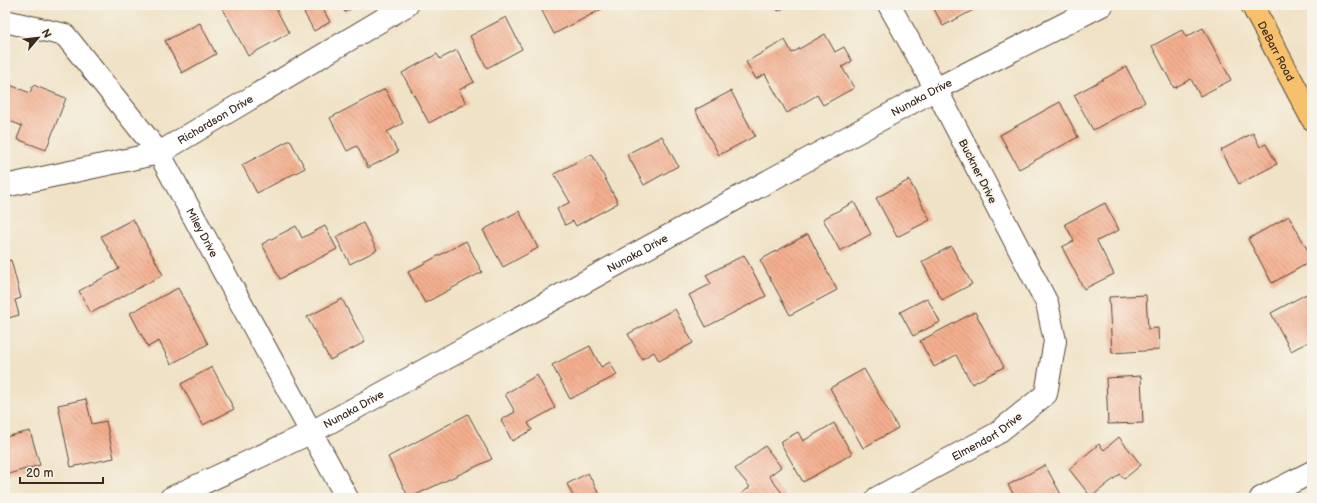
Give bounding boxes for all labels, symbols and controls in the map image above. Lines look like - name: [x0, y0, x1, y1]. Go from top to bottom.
- north arrow: [18, 18, 58, 58]
- street label: DeBarr Road: [1255, 19, 1297, 83]
- text: N: [39, 27, 54, 40]
- street label: Nunaka Drive: [889, 76, 955, 119]
- street label: Richardson Drive: [175, 92, 256, 147]
- street label: Buckner Drive: [956, 137, 1000, 206]
- street label: Miley Drive: [183, 206, 221, 260]
- street label: Nunaka Drive: [605, 231, 671, 275]
- street label: Nunaka Drive: [321, 387, 387, 431]
- street label: Elmendorf Drive: [950, 410, 1025, 464]
- scale bar: [20, 459, 103, 485]
- text: 20 m: [26, 466, 53, 481]

